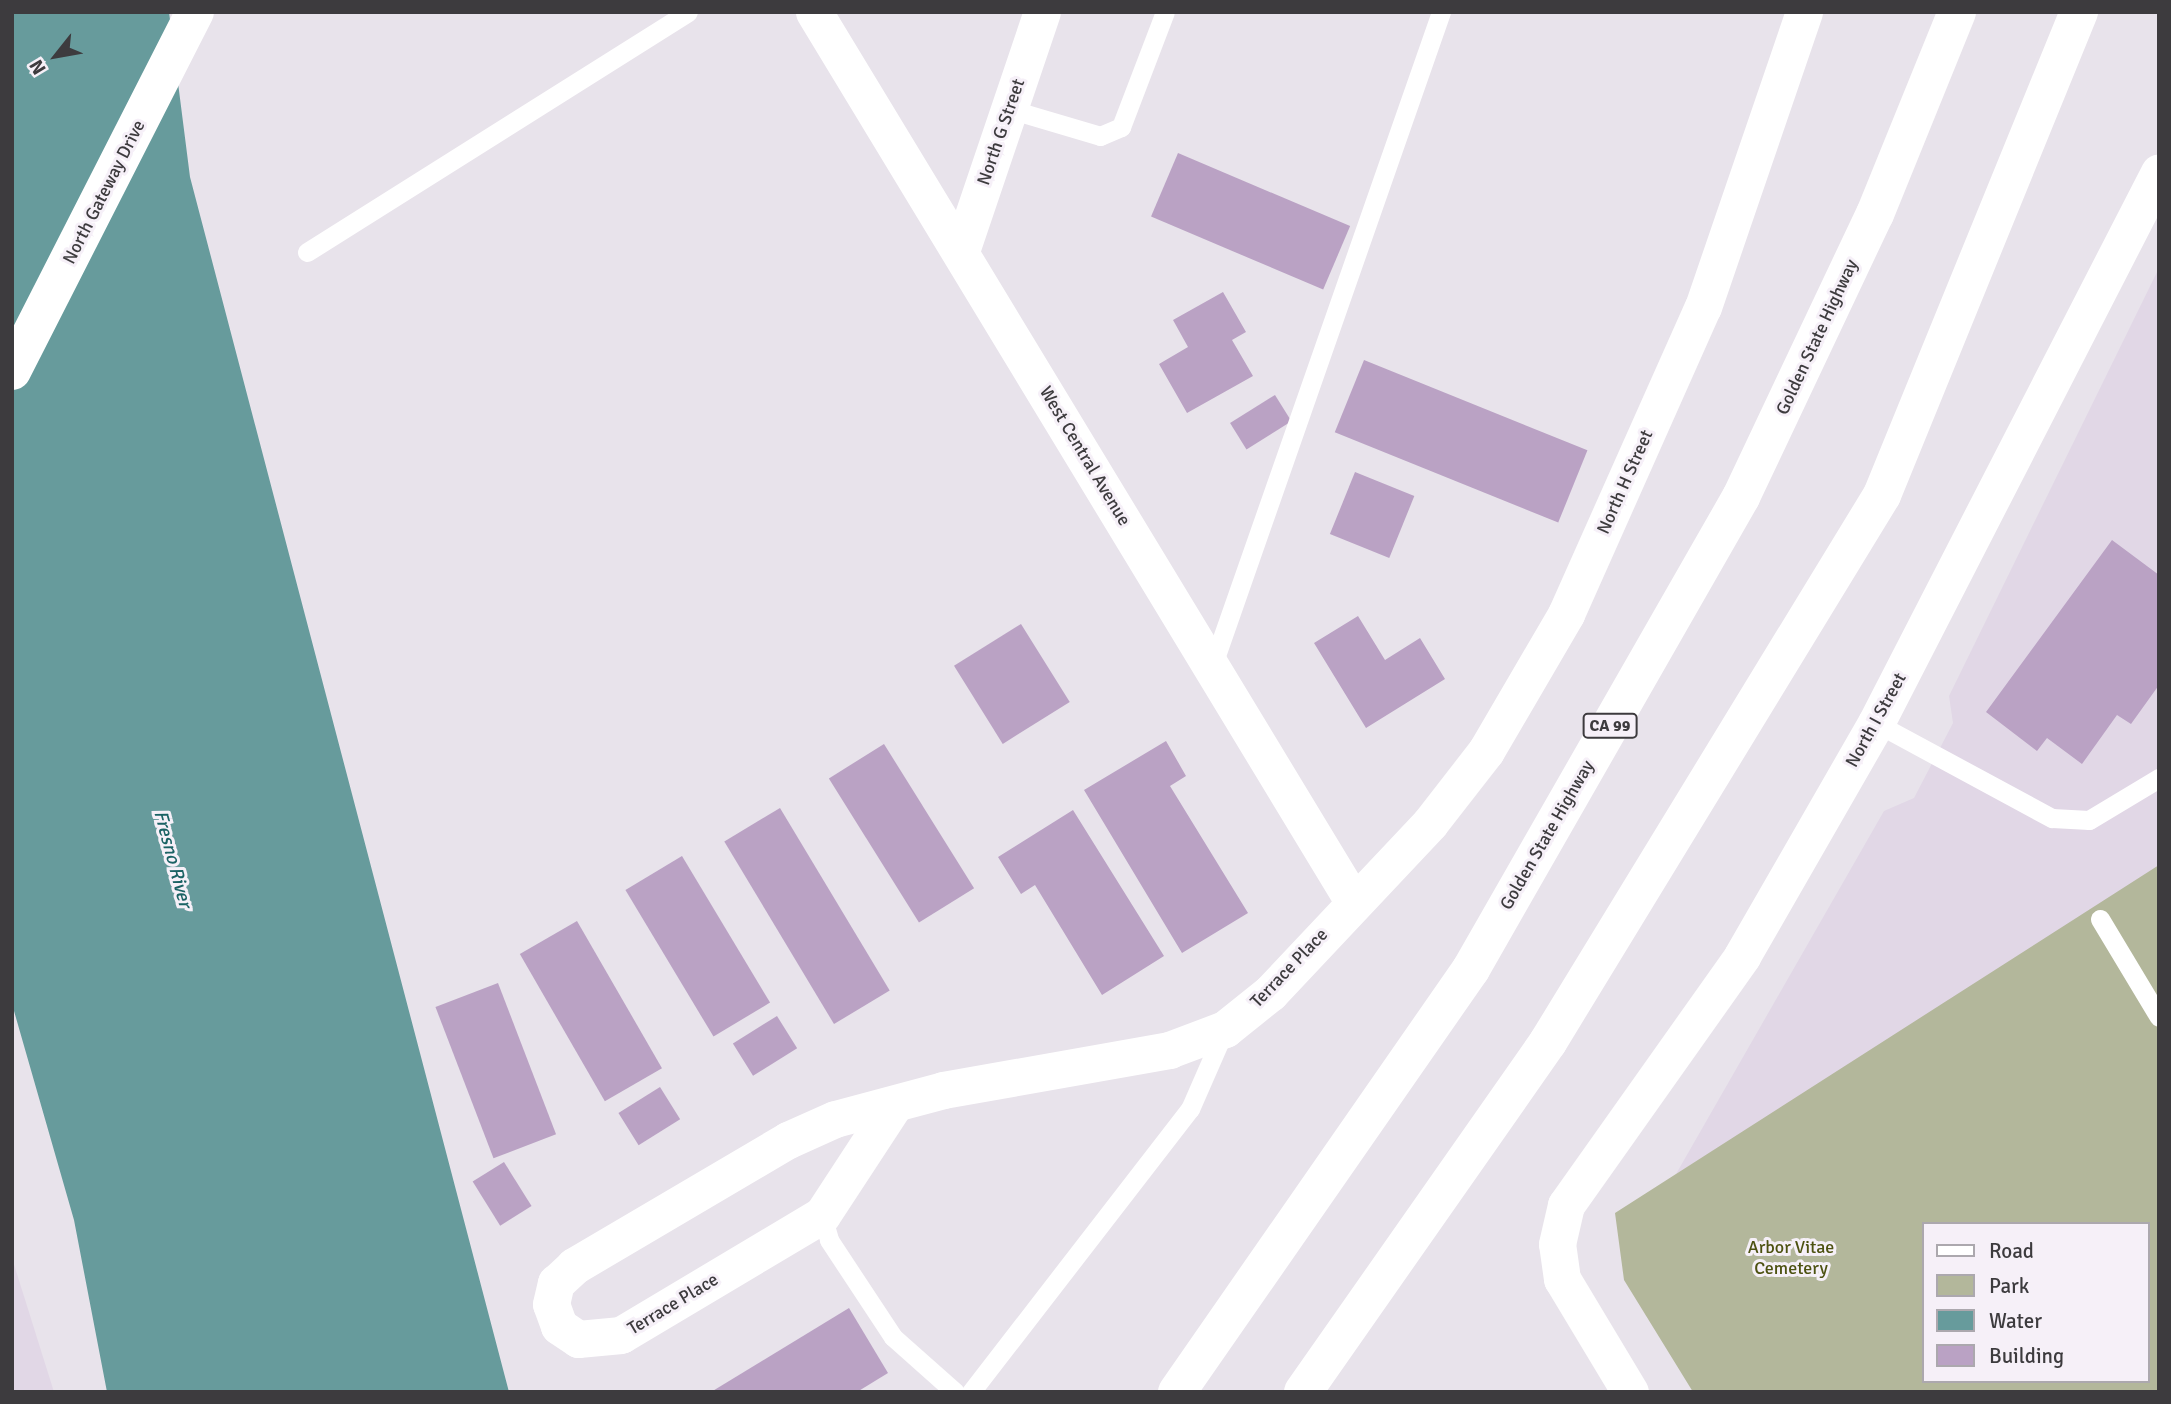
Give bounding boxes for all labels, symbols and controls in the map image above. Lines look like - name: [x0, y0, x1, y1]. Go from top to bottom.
- north arrow: [21, 21, 91, 91]
- text: N: [24, 55, 52, 79]
- street label: North G Street: [973, 76, 1029, 188]
- street label: North Gateway Drive: [58, 117, 150, 267]
- street label: Golden State Highway: [1772, 256, 1862, 418]
- street label: West Central Avenue: [1035, 382, 1135, 530]
- street label: North H Street: [1592, 427, 1658, 537]
- street label: North I Street: [1841, 669, 1911, 771]
- road number: CA 99: [1582, 713, 1638, 738]
- street label: Golden State Highway: [1495, 756, 1599, 914]
- water label: Fresno River: [148, 808, 196, 910]
- street label: Terrace Place: [1246, 924, 1332, 1012]
- legend: [1923, 1222, 2150, 1383]
- park label: Arbor Vitae Cemetery: [1748, 1237, 1834, 1280]
- text: Road: [1989, 1238, 2034, 1264]
- street label: Terrace Place: [624, 1269, 722, 1339]
- text: Park: [1989, 1273, 2029, 1299]
- text: Water: [1989, 1308, 2042, 1334]
- text: Building: [1989, 1343, 2064, 1369]

